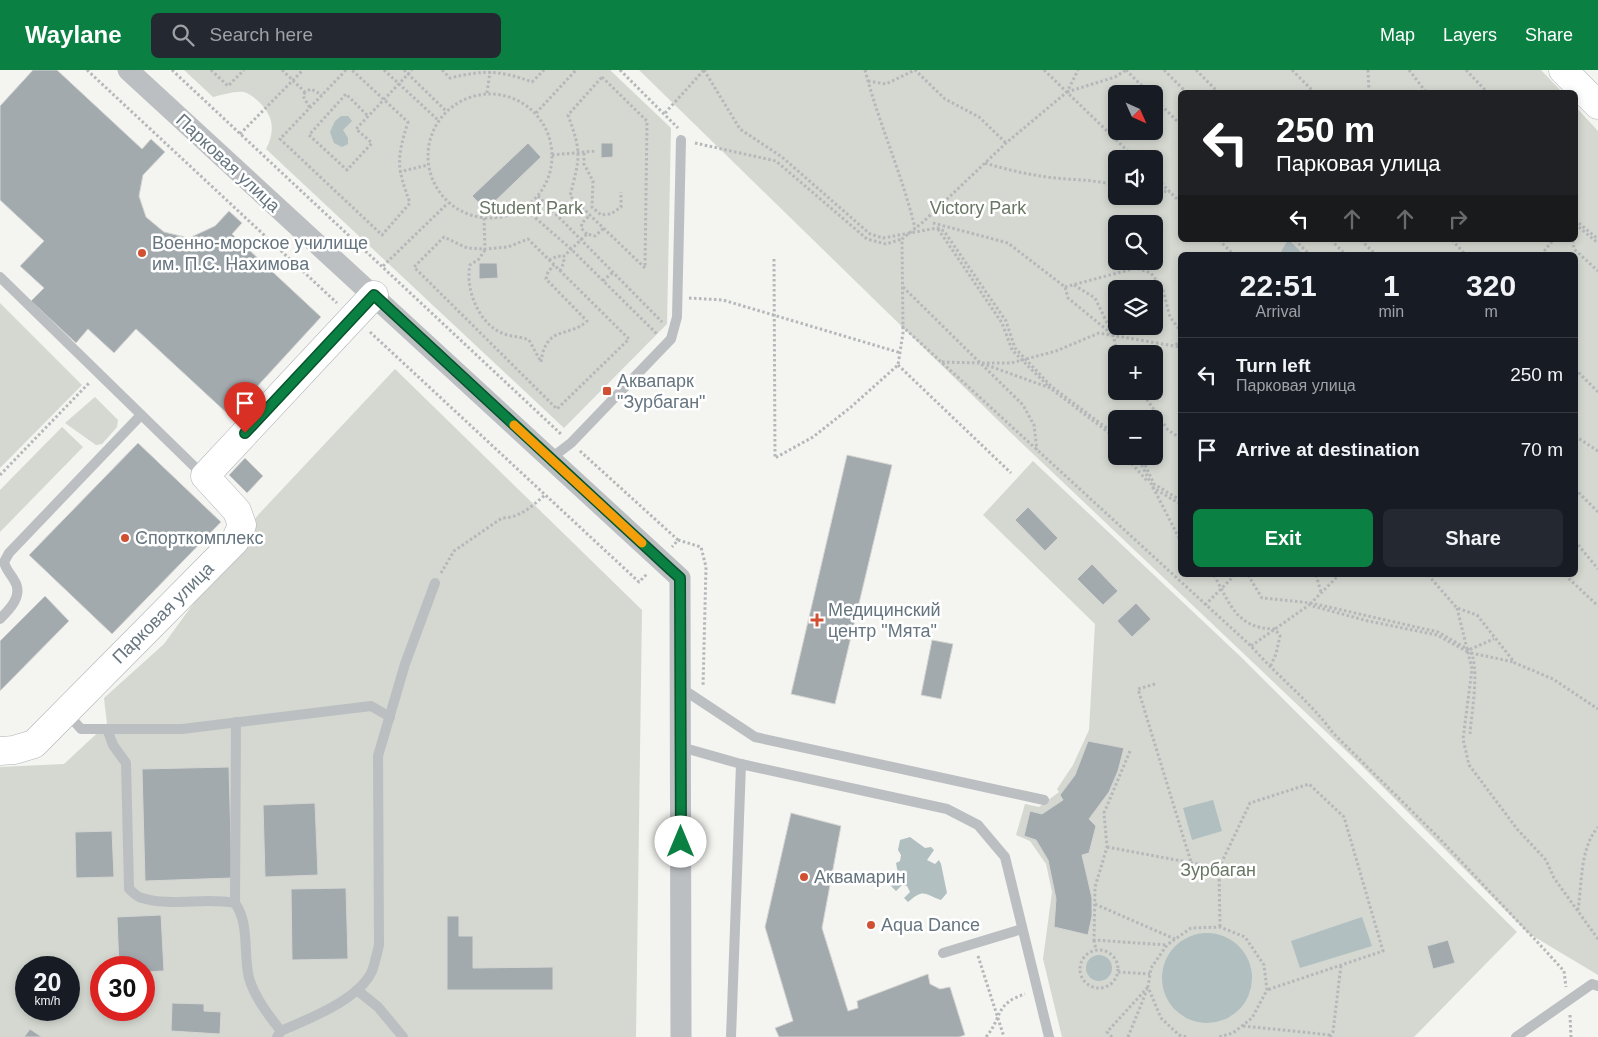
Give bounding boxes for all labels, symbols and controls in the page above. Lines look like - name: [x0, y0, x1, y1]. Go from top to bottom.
- search box: [151, 13, 501, 58]
- text: Waylane: [25, 21, 121, 48]
- icon: search: [169, 21, 197, 49]
- text: Search here: [209, 24, 313, 45]
- text: Map: [1380, 25, 1415, 45]
- text: Layers: [1443, 25, 1497, 45]
- text: Share: [1525, 25, 1573, 45]
- north arrow: [1108, 85, 1162, 140]
- map controls: [1108, 85, 1163, 465]
- street label: Парковая улица: [172, 110, 285, 217]
- icon: left: [1193, 110, 1258, 175]
- text: 250 m: [1276, 110, 1375, 149]
- button: sound: [1108, 150, 1163, 205]
- text: Парковая улица: [1276, 151, 1441, 176]
- park label: Student Park: [479, 198, 584, 218]
- park label: Victory Park: [930, 198, 1027, 218]
- icon: left: [1285, 205, 1313, 233]
- icon: ahead: [1338, 205, 1366, 233]
- icon: ahead: [1391, 205, 1419, 233]
- icon: right: [1444, 205, 1472, 233]
- button: search: [1108, 215, 1163, 270]
- place label: Военно-морское училище им. П.С. Нахимова: [152, 233, 368, 274]
- marker: Военно-морское училище им. П.С. Нахимова: [136, 247, 148, 259]
- text: 22:51: [1240, 269, 1317, 302]
- text: 1: [1383, 269, 1400, 302]
- text: 320: [1466, 269, 1516, 302]
- button: layers: [1108, 280, 1163, 335]
- text: Arrival: [1256, 303, 1301, 320]
- text: min: [1378, 303, 1404, 320]
- text: m: [1484, 303, 1498, 320]
- button: +: [1108, 345, 1163, 400]
- text: Turn left: [1236, 355, 1311, 376]
- icon: left: [1193, 361, 1221, 389]
- text: 250 m: [1510, 364, 1563, 385]
- place label: Аквапарк "Зурбаган": [617, 371, 706, 412]
- text: Парковая улица: [1236, 377, 1356, 394]
- pin: [224, 382, 266, 433]
- marker: Аквапарк "Зурбаган": [601, 385, 613, 397]
- icon: arrive: [231, 389, 259, 417]
- button: −: [1108, 410, 1163, 465]
- icon: arrive: [1193, 436, 1221, 464]
- text: Arrive at destination: [1236, 439, 1420, 460]
- text: 70 m: [1521, 439, 1563, 460]
- button: Exit: [1193, 509, 1373, 567]
- button: Share: [1383, 509, 1563, 567]
- place label: Спорткомплекс: [135, 528, 263, 548]
- marker: Спорткомплекс: [119, 532, 131, 544]
- street label: Парковая улица: [108, 558, 218, 668]
- place label: Медицинский центр "Мята": [828, 600, 941, 641]
- marker: Медицинский центр "Мята": [810, 613, 824, 627]
- position arrow: [654, 815, 706, 867]
- park label: Зурбаган: [1180, 860, 1256, 880]
- place label: Аквамарин: [814, 867, 906, 887]
- marker: Аквамарин: [798, 871, 810, 883]
- place label: Aqua Dance: [881, 915, 980, 935]
- marker: Aqua Dance: [865, 919, 877, 931]
- speed limit sign: 30: [90, 956, 155, 1021]
- text: 20: [34, 968, 61, 996]
- text: km/h: [34, 994, 61, 1008]

